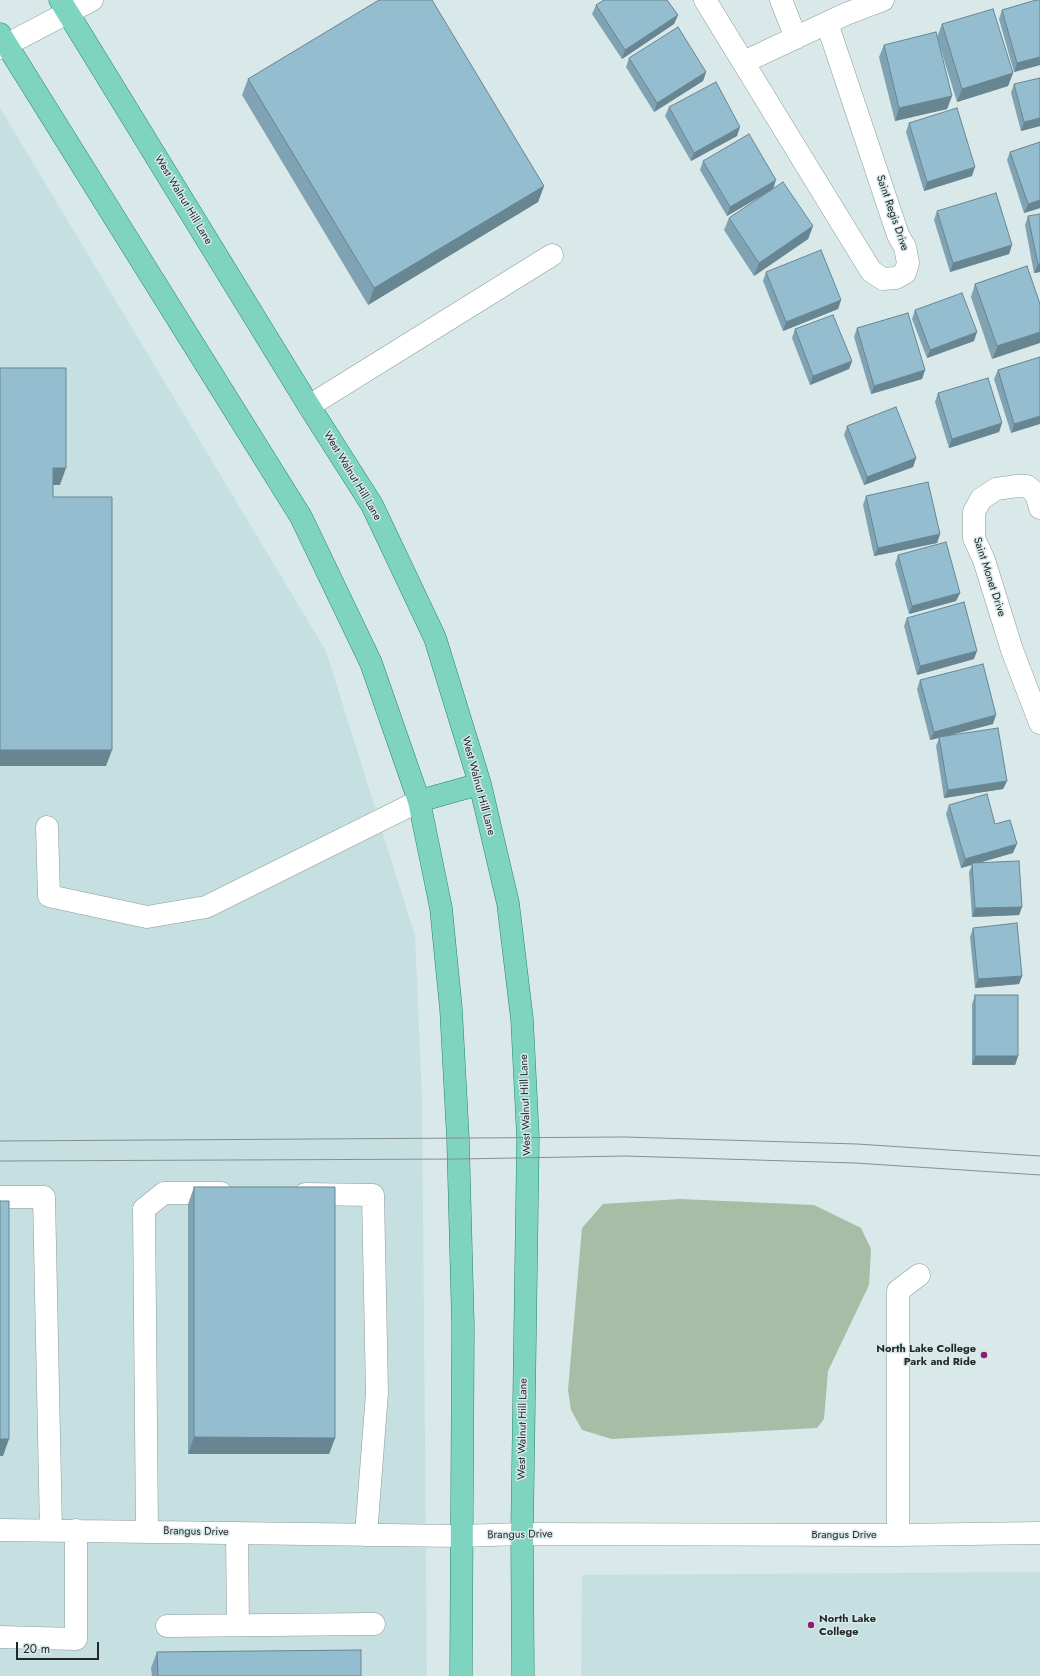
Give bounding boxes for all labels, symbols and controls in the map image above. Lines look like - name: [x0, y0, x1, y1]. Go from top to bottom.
- street label: West Walnut Hill Lane: [151, 153, 215, 247]
- street label: Saint Regis Drive: [873, 173, 911, 253]
- street label: West Walnut Hill Lane: [320, 429, 384, 523]
- street label: Saint Monet Drive: [970, 536, 1008, 618]
- street label: West Walnut Hill Lane: [458, 735, 498, 837]
- street label: West Walnut Hill Lane: [518, 1054, 534, 1156]
- place label: North Lake College Park and Ride: [876, 1342, 976, 1368]
- marker: North Lake College Park and Ride: [979, 1350, 989, 1360]
- street label: West Walnut Hill Lane: [516, 1378, 530, 1480]
- street label: Brangus Drive: [163, 1525, 229, 1539]
- street label: Brangus Drive: [487, 1528, 553, 1542]
- street label: Brangus Drive: [811, 1528, 877, 1542]
- place label: North Lake College: [819, 1612, 876, 1638]
- marker: North Lake College: [806, 1620, 816, 1630]
- scale bar: [18, 1634, 101, 1660]
- text: 20 m: [23, 1640, 50, 1658]

